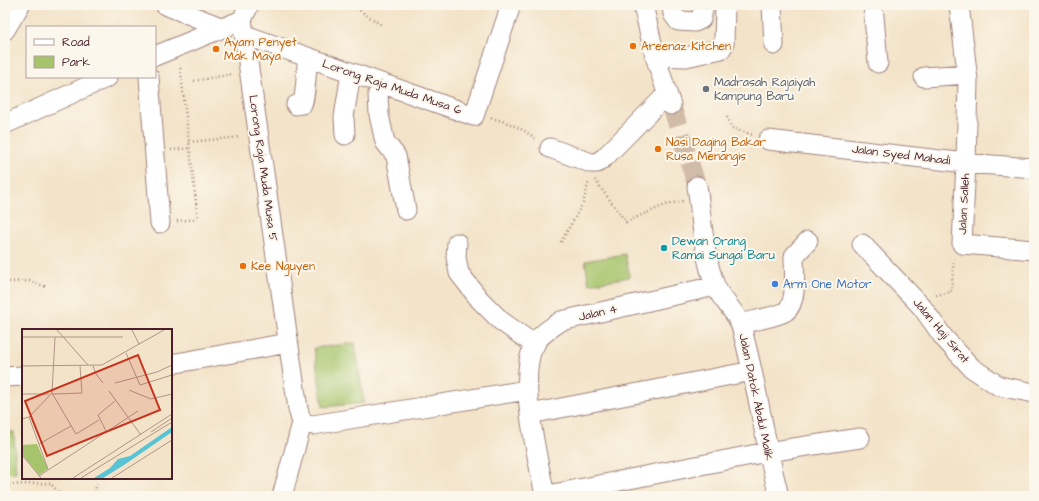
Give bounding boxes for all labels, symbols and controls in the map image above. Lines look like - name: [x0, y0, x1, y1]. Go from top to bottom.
- legend: [26, 26, 156, 78]
- text: Road: [62, 34, 90, 51]
- place label: Ayam Penyet Mak Maya: [224, 34, 297, 66]
- place label: Areenaz Kitchen: [641, 38, 731, 55]
- marker: Areenaz Kitchen: [628, 41, 638, 51]
- marker: Ayam Penyet Mak Maya: [211, 44, 221, 54]
- text: Park: [62, 54, 90, 71]
- street label: Lorong Raja Muda Musa 6: [320, 55, 465, 120]
- place label: Madrasah Rajaiyah Kampung Baru: [714, 74, 815, 106]
- marker: Madrasah Rajaiyah Kampung Baru: [701, 84, 711, 94]
- street label: Lorong Raja Muda Musa 5: [243, 94, 282, 243]
- place label: Nasi Daging Bakar Rusa Menangis: [666, 134, 766, 166]
- street label: Jalan Syed Mahadi: [851, 141, 951, 170]
- marker: Nasi Daging Bakar Rusa Menangis: [653, 144, 663, 154]
- street label: Jalan Salleh: [954, 173, 974, 235]
- place label: Dewan Orang Ramai Sungai Baru: [672, 233, 775, 265]
- marker: Dewan Orang Ramai Sungai Baru: [659, 243, 669, 253]
- place label: Kee Nguyen: [251, 258, 315, 276]
- marker: Kee Nguyen: [238, 261, 248, 271]
- place label: Arm One Motor: [783, 276, 872, 293]
- marker: Arm One Motor: [770, 279, 780, 289]
- street label: Jalan Haji Sirat: [909, 295, 973, 367]
- street label: Jalan 4: [577, 300, 619, 326]
- inset map: [22, 329, 172, 479]
- street label: Jalan Datok Abdul Malik: [734, 332, 778, 463]

